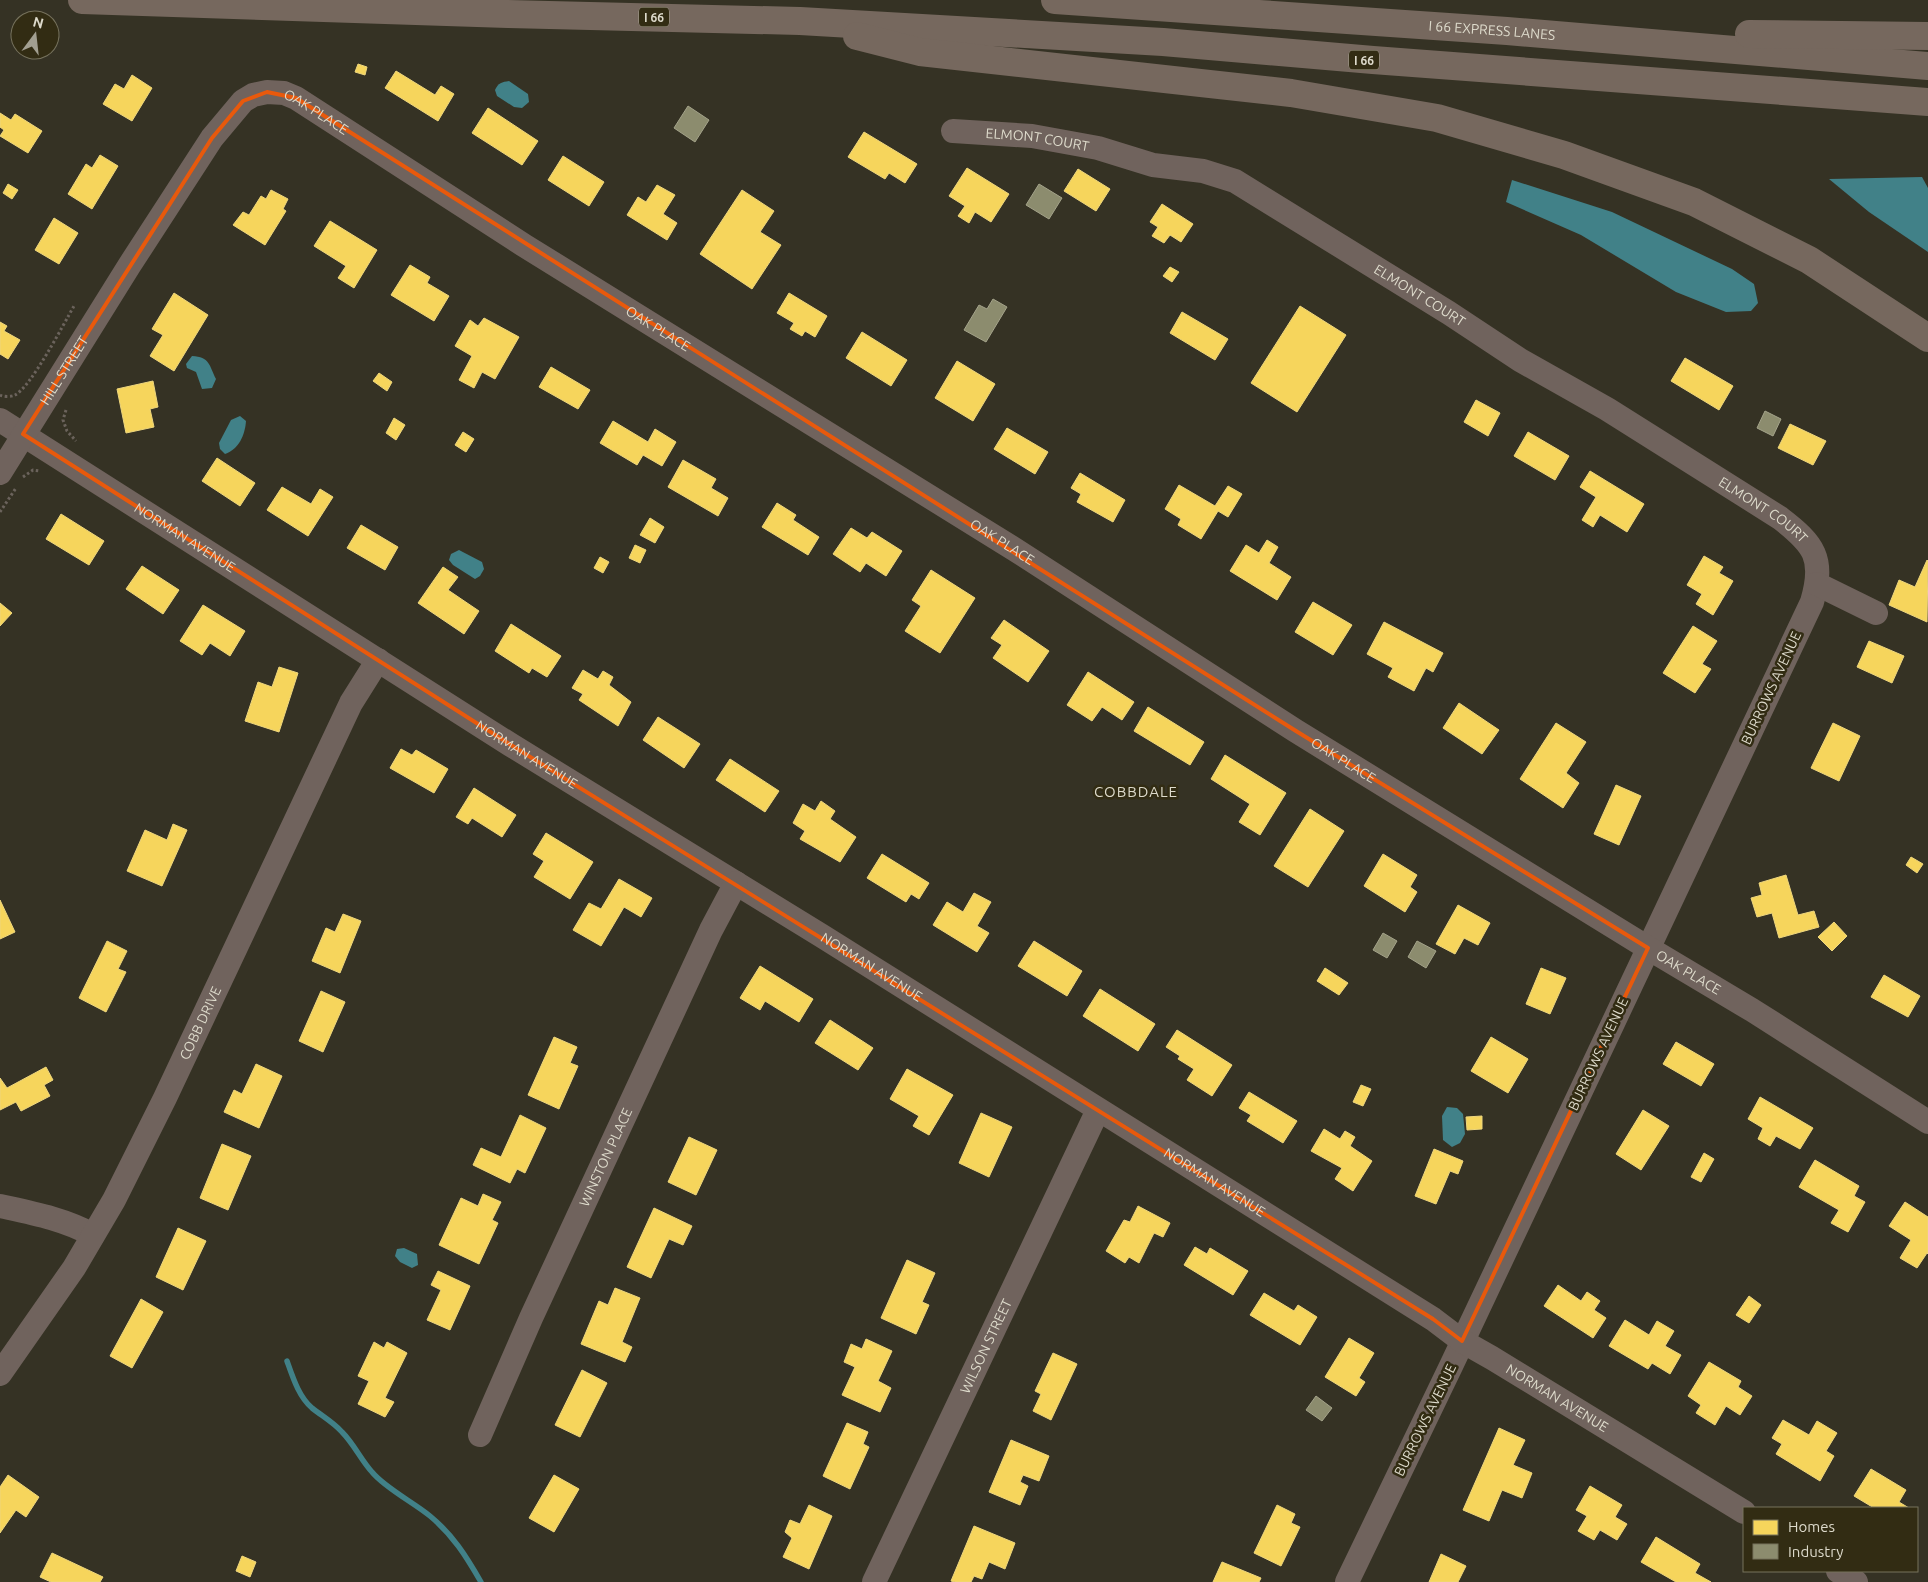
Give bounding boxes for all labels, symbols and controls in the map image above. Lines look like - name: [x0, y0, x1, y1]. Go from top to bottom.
- road number: I 66: [639, 8, 669, 26]
- north arrow: [10, 10, 60, 60]
- text: N: [31, 13, 45, 32]
- street label: I 66 EXPRESS LANES: [1428, 18, 1556, 43]
- road number: I 66: [1349, 50, 1379, 70]
- street label: OAK PLACE: [282, 86, 351, 138]
- street label: ELMONT COURT: [985, 125, 1091, 154]
- street label: ELMONT COURT: [1371, 261, 1469, 330]
- street label: OAK PLACE: [623, 302, 693, 355]
- street label: HILL STREET: [37, 333, 92, 408]
- street label: ELMONT COURT: [1716, 473, 1811, 546]
- street label: NORMAN AVENUE: [131, 499, 238, 576]
- street label: OAK PLACE: [967, 516, 1038, 568]
- street label: BURROWS AVENUE: [1738, 629, 1804, 747]
- street label: NORMAN AVENUE: [473, 717, 581, 792]
- street label: OAK PLACE: [1308, 734, 1379, 786]
- district label: COBBDALE: [1094, 783, 1178, 800]
- street label: NORMAN AVENUE: [818, 929, 925, 1005]
- street label: OAK PLACE: [1653, 947, 1724, 998]
- street label: COBB DRIVE: [176, 984, 224, 1062]
- street label: BURROWS AVENUE: [1565, 995, 1631, 1113]
- street label: WINSTON PLACE: [576, 1105, 635, 1209]
- street label: NORMAN AVENUE: [1161, 1144, 1268, 1220]
- street label: WILSON STREET: [957, 1296, 1015, 1396]
- street label: BURROWS AVENUE: [1391, 1361, 1459, 1479]
- street label: NORMAN AVENUE: [1503, 1361, 1611, 1435]
- legend: [1743, 1507, 1918, 1572]
- text: Homes: [1788, 1518, 1835, 1535]
- text: Industry: [1788, 1543, 1843, 1560]

